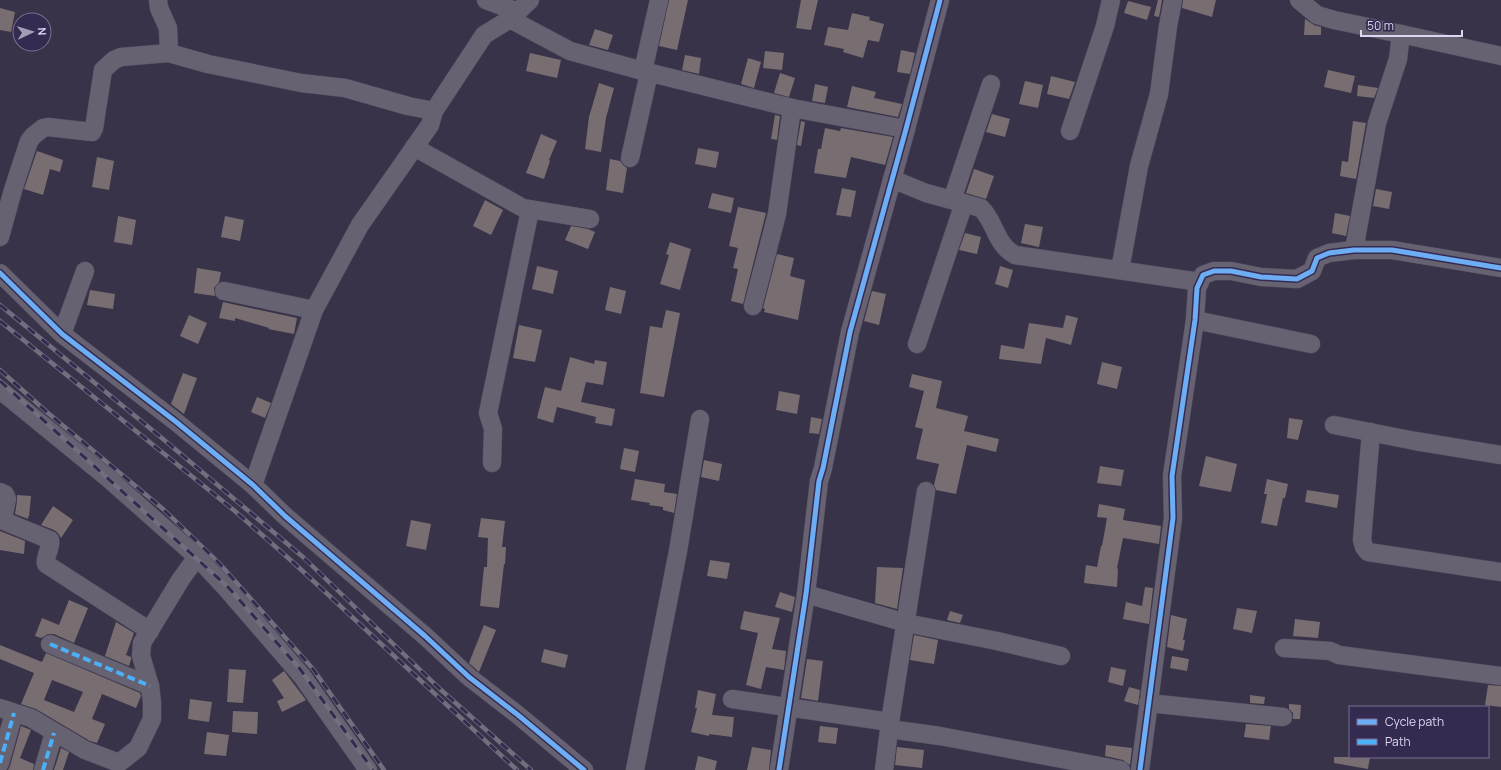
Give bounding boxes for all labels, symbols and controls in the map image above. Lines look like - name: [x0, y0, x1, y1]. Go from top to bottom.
- north arrow: [12, 12, 52, 52]
- scale bar: [1361, 12, 1462, 38]
- text: 50 m: [1367, 17, 1394, 34]
- text: N: [35, 27, 50, 36]
- legend: [1349, 706, 1489, 758]
- text: Cycle path: [1385, 713, 1444, 730]
- text: Path: [1385, 733, 1411, 750]

